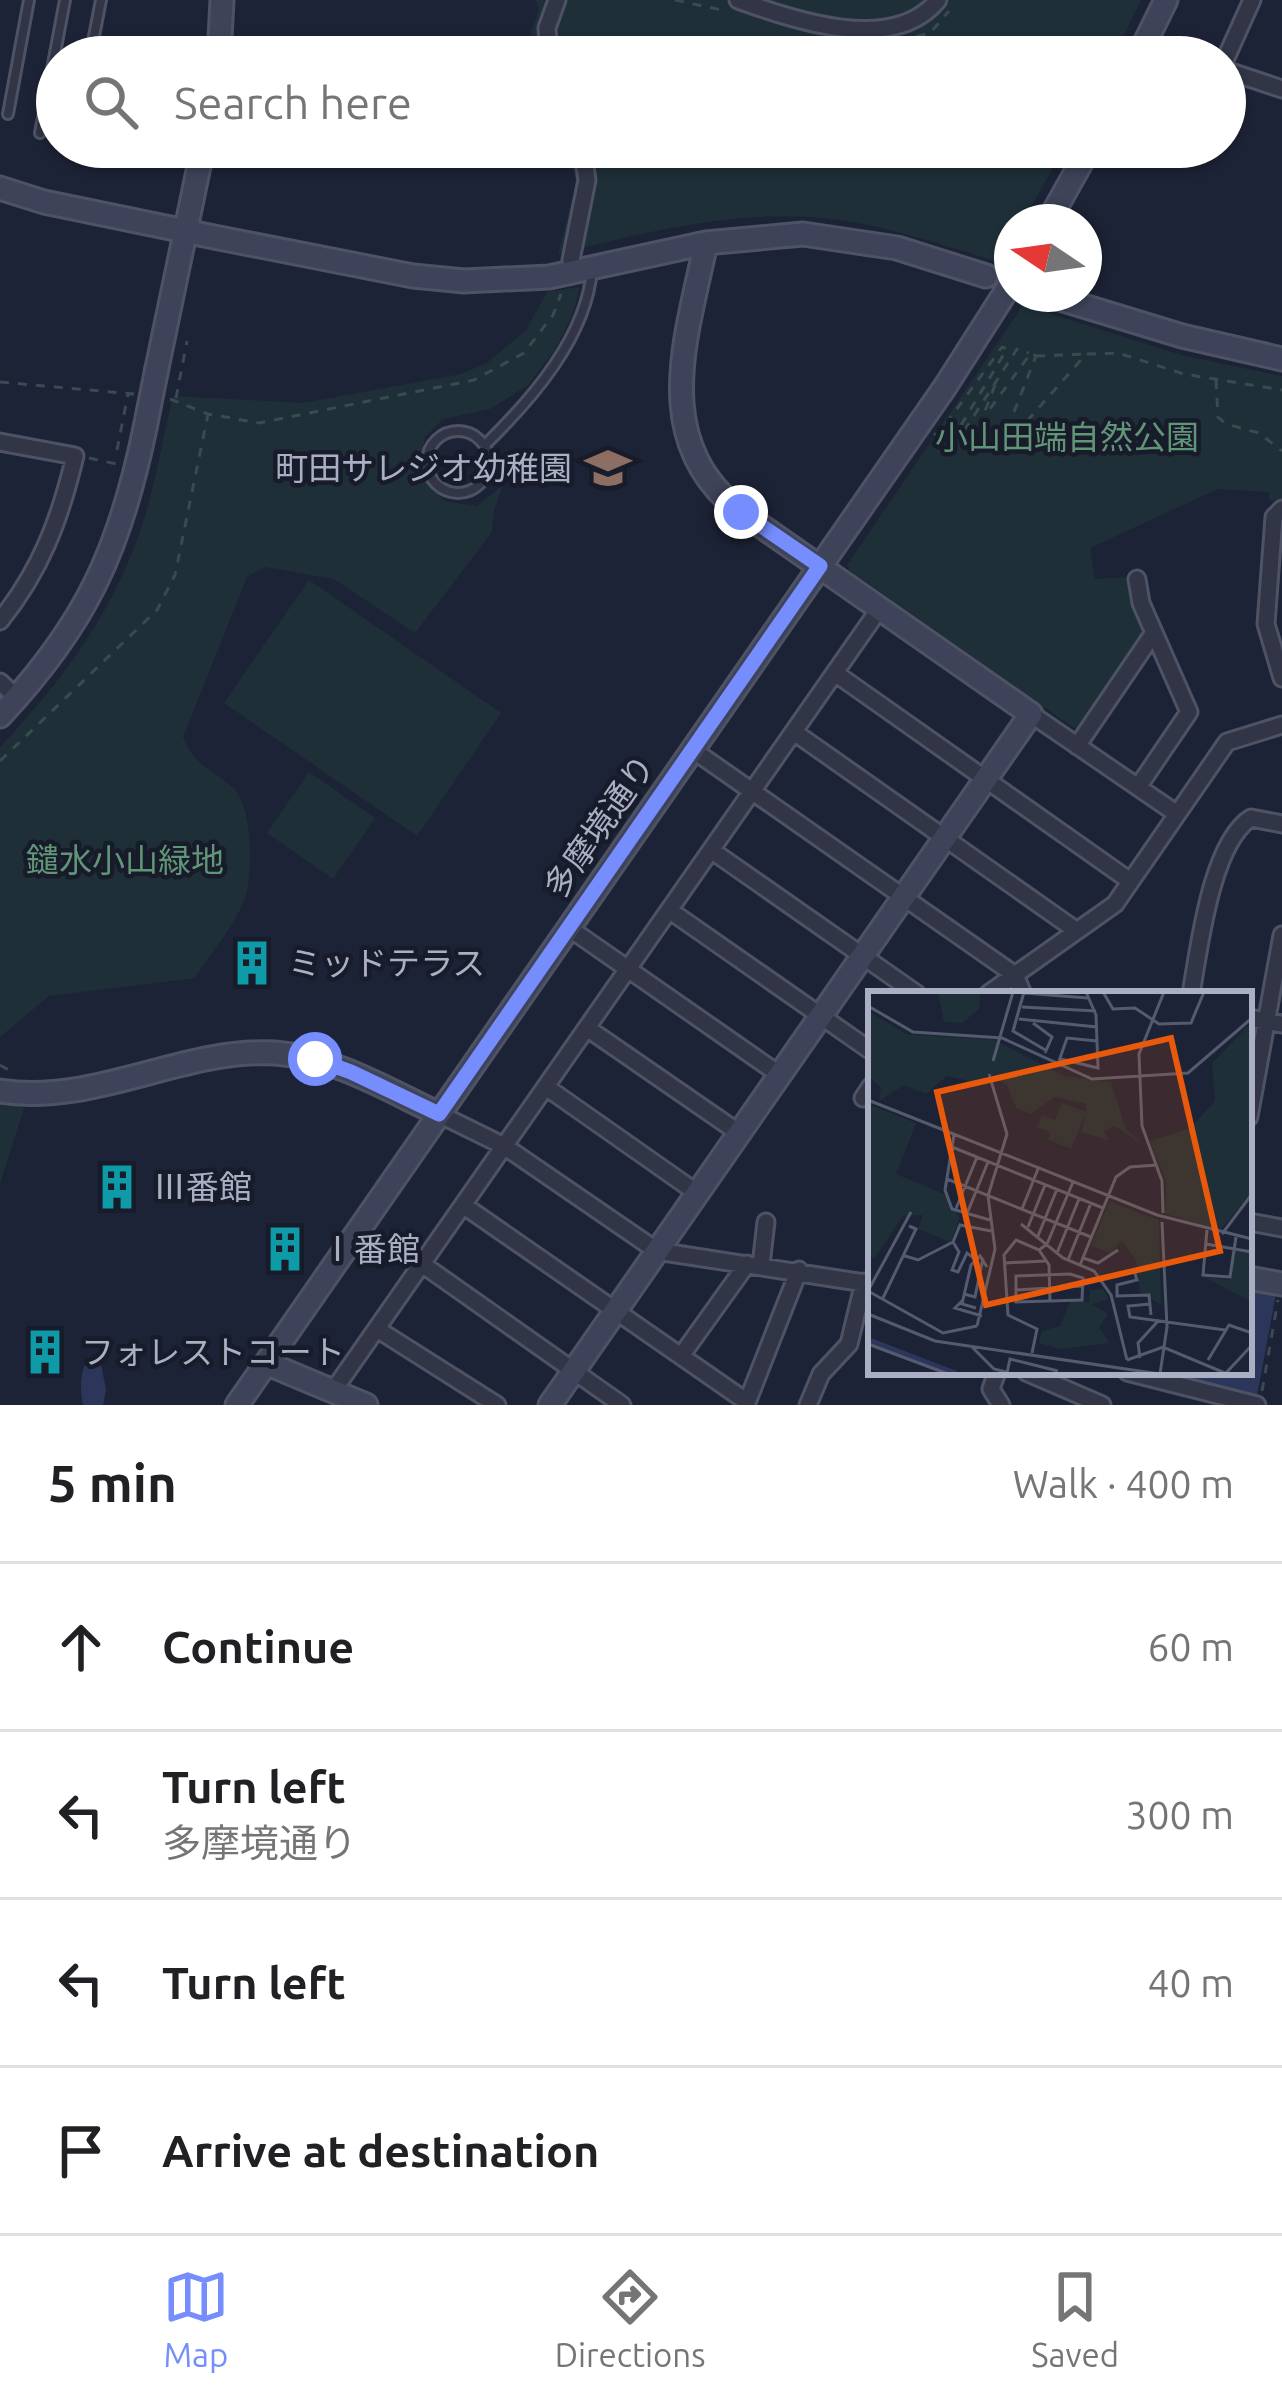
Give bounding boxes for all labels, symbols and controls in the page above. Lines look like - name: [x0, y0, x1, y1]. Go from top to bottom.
- search box: [36, 36, 1246, 168]
- icon: search: [78, 69, 144, 135]
- text: Search here: [174, 77, 412, 128]
- north arrow: [994, 204, 1102, 312]
- park label: 小山田端自然公園: [935, 418, 1199, 455]
- school or university icon: 町田サレジオ幼稚園: [583, 443, 633, 493]
- place label: 町田サレジオ幼稚園: [275, 449, 572, 486]
- route end: [714, 485, 768, 539]
- street label: 多摩境通り: [536, 748, 661, 904]
- park label: 鑓水小山緑地: [26, 841, 224, 878]
- building icon: ミッドテラス: [227, 938, 277, 988]
- place label: ミッドテラス: [288, 944, 485, 981]
- inset map: [868, 991, 1252, 1375]
- route start: [288, 1032, 342, 1086]
- building icon: Ⅲ番館: [92, 1162, 142, 1212]
- place label: Ⅲ番館: [153, 1168, 252, 1205]
- building icon: Ⅰ番館: [260, 1224, 310, 1274]
- place label: Ⅰ番館: [321, 1230, 420, 1267]
- building icon: フォレストコート: [20, 1327, 70, 1377]
- place label: フォレストコート: [81, 1333, 345, 1370]
- text: 5 min: [48, 1454, 177, 1512]
- text: Walk · 400 m: [1013, 1462, 1234, 1505]
- icon: ahead: [48, 1614, 114, 1680]
- text: Continue: [162, 1621, 354, 1672]
- text: 60 m: [1147, 1625, 1234, 1668]
- text: Turn left: [162, 1761, 346, 1812]
- icon: left: [48, 1782, 114, 1848]
- text: 300 m: [1125, 1793, 1234, 1836]
- text: 多摩境通り: [162, 1821, 357, 1864]
- icon: left: [48, 1950, 114, 2016]
- text: Turn left: [162, 1957, 346, 2008]
- text: 40 m: [1147, 1961, 1234, 2004]
- icon: arrive: [48, 2118, 114, 2184]
- text: Arrive at destination: [162, 2125, 599, 2176]
- tab: Map: [163, 2264, 229, 2373]
- tab: Directions: [555, 2264, 705, 2373]
- tab: Saved: [1031, 2264, 1119, 2373]

